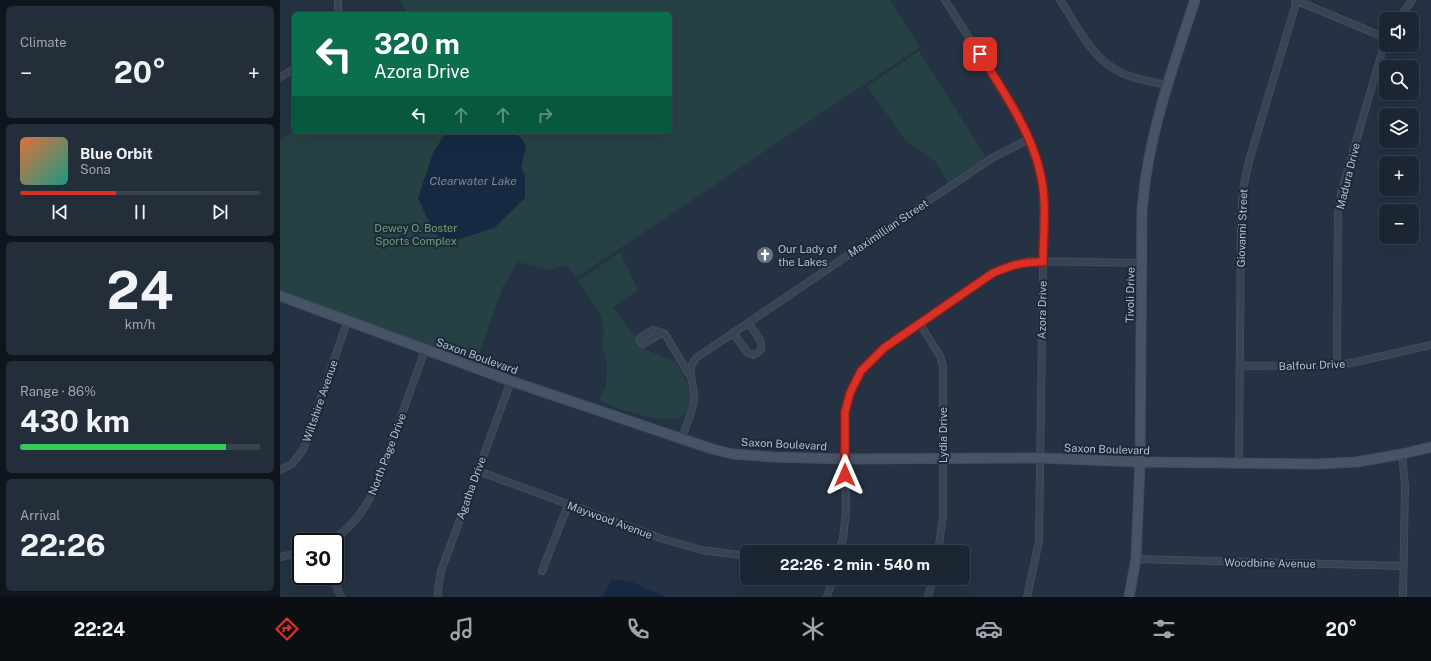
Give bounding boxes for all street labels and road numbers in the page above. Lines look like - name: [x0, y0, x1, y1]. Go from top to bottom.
- street label: Madura Drive: [1334, 142, 1362, 210]
- street label: Giovanni Street: [1235, 189, 1249, 267]
- street label: Maximillian Street: [846, 197, 930, 259]
- street label: Tivoli Drive: [1124, 267, 1136, 323]
- street label: Azora Drive: [1035, 281, 1049, 339]
- street label: Saxon Boulevard: [435, 336, 519, 376]
- street label: Wiltshire Avenue: [300, 358, 340, 444]
- street label: Balfour Drive: [1278, 358, 1346, 372]
- street label: Lydia Drive: [937, 407, 949, 463]
- street label: North Page Drive: [366, 411, 408, 497]
- street label: Saxon Boulevard: [741, 436, 827, 452]
- street label: Saxon Boulevard: [1064, 442, 1150, 456]
- street label: Agatha Drive: [454, 455, 488, 521]
- street label: Maywood Avenue: [566, 499, 654, 541]
- street label: Woodbine Avenue: [1224, 556, 1316, 570]

